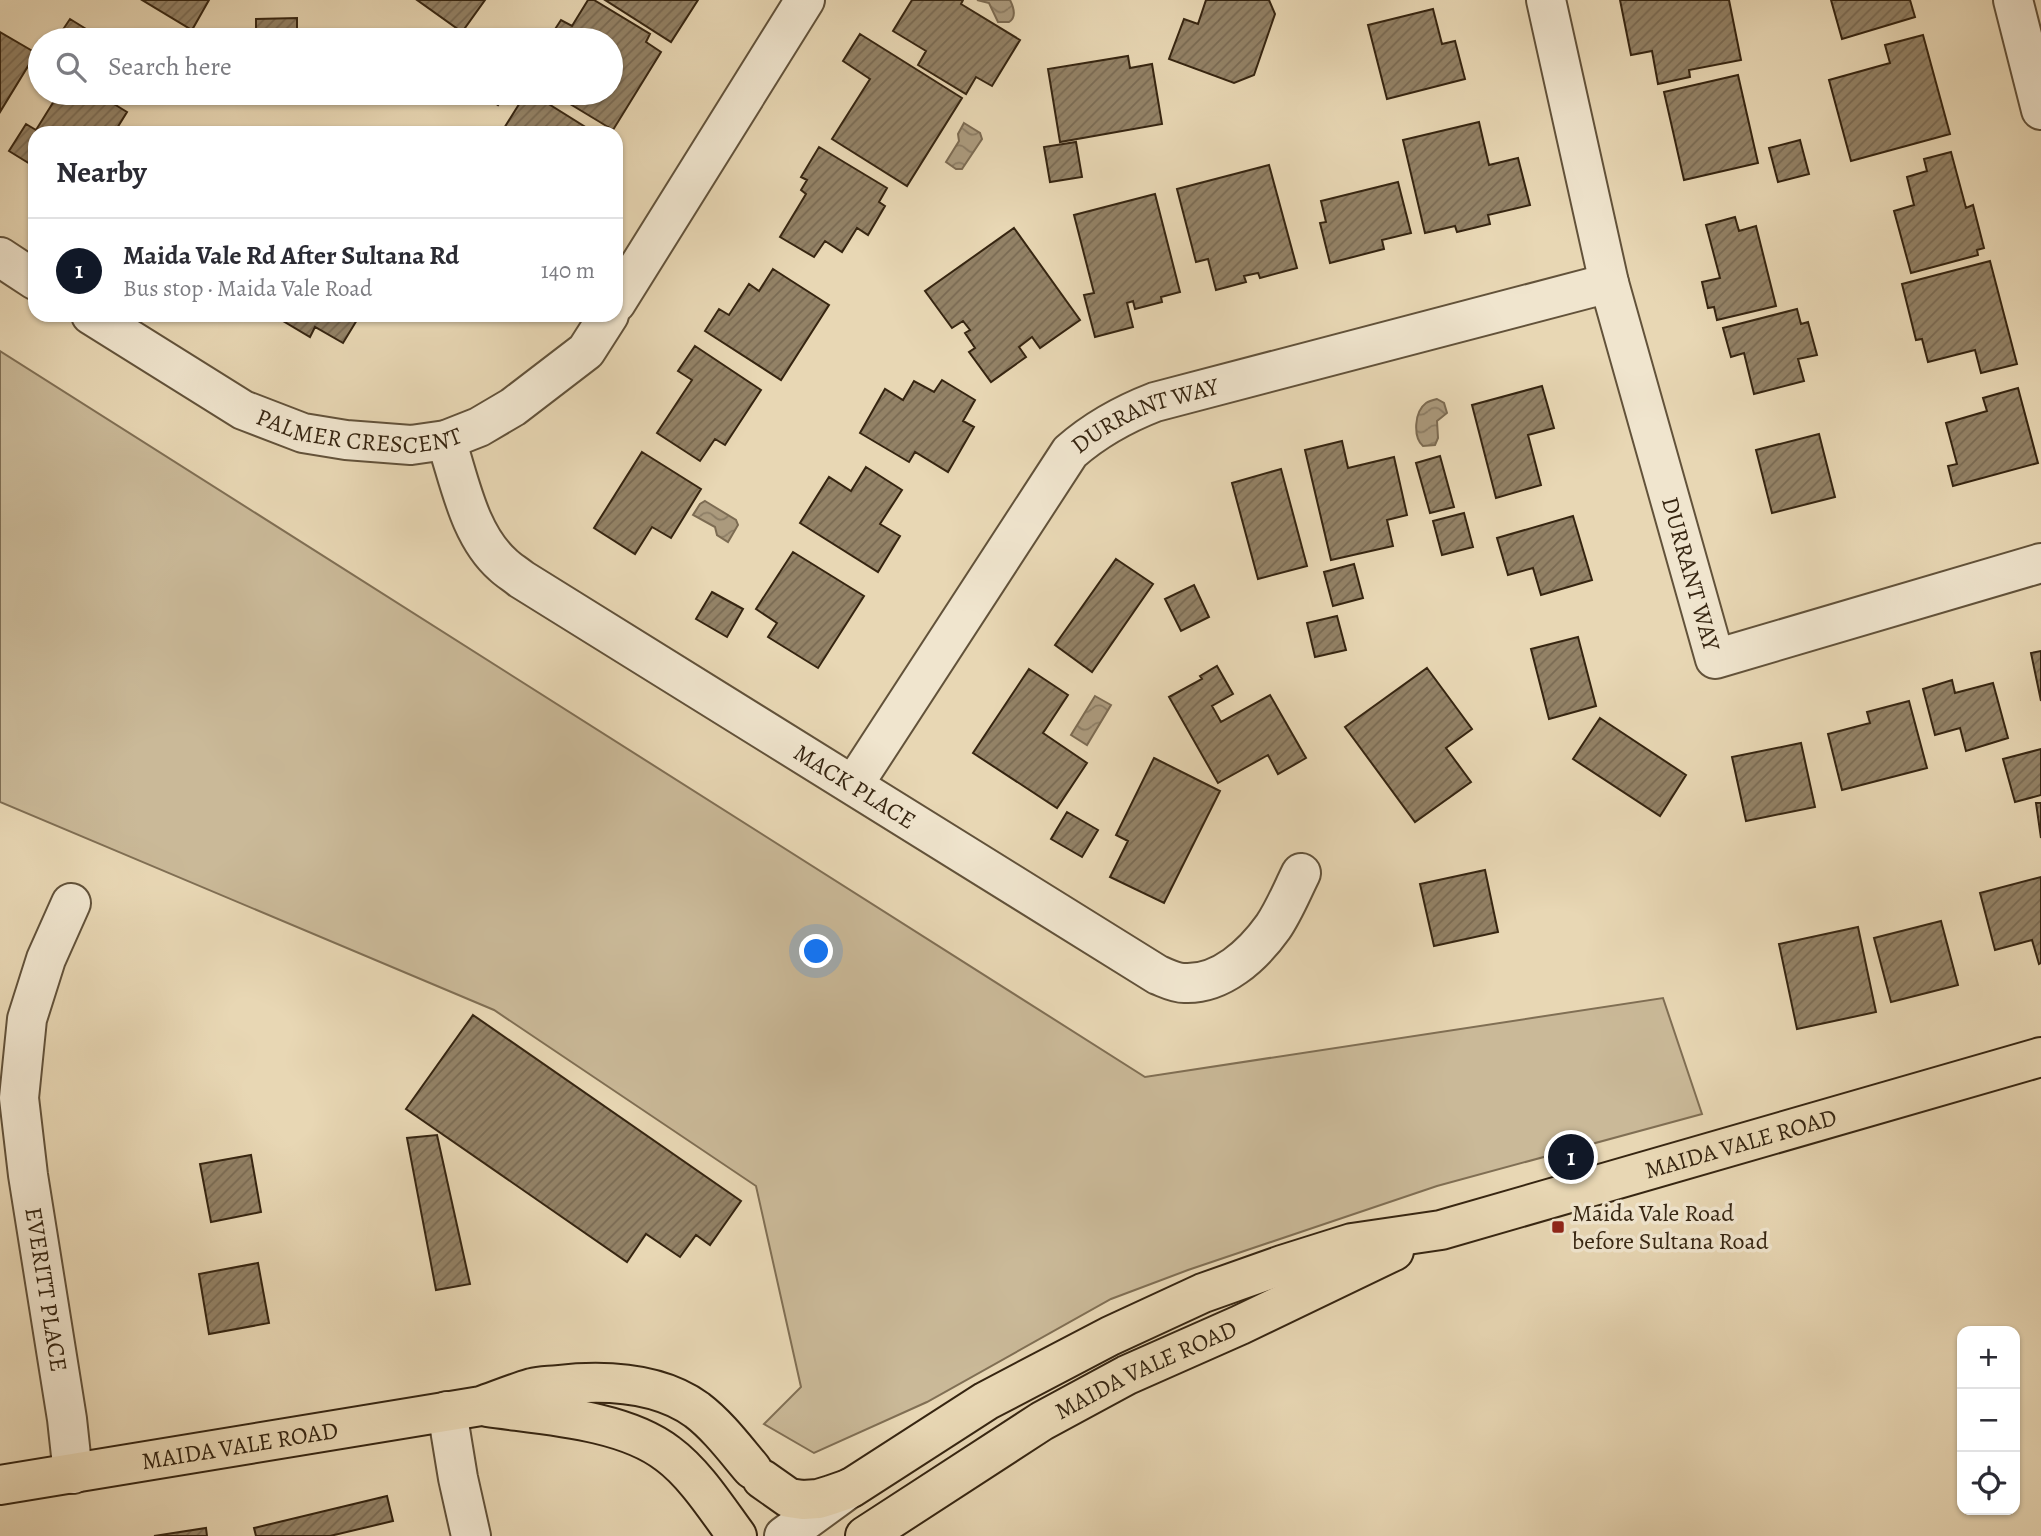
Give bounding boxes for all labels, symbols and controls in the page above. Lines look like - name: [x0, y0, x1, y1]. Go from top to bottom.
- search box: [28, 28, 623, 105]
- icon: search: [52, 48, 90, 86]
- text: Search here: [108, 49, 232, 84]
- text: Nearby: [56, 152, 147, 192]
- text: Maida Vale Rd After Sultana Rd: [123, 238, 459, 273]
- text: 1: [75, 255, 83, 286]
- text: 140 m: [541, 255, 595, 286]
- text: Bus stop · Maida Vale Road: [123, 273, 372, 304]
- street label: DURRANT WAY: [1064, 370, 1223, 461]
- street label: PALMER CRESCENT: [252, 401, 466, 461]
- street label: DURRANT WAY: [1654, 493, 1728, 655]
- street label: MACK PLACE: [788, 736, 922, 837]
- your location: [799, 934, 833, 968]
- street label: MAIDA VALE ROAD: [1641, 1101, 1840, 1186]
- pin: 1: [1548, 1131, 1594, 1183]
- place label: Maida Vale Road before Sultana Road: [1572, 1197, 1769, 1257]
- street label: EVERITT PLACE: [17, 1205, 75, 1374]
- marker: Maida Vale Road before Sultana Road: [1550, 1219, 1566, 1235]
- street label: MAIDA VALE ROAD: [1049, 1312, 1242, 1427]
- map controls: [1957, 1326, 2020, 1515]
- button: +: [1957, 1326, 2020, 1389]
- button: −: [1957, 1389, 2020, 1452]
- street label: MAIDA VALE ROAD: [139, 1414, 340, 1477]
- button: locate: [1957, 1452, 2020, 1515]

